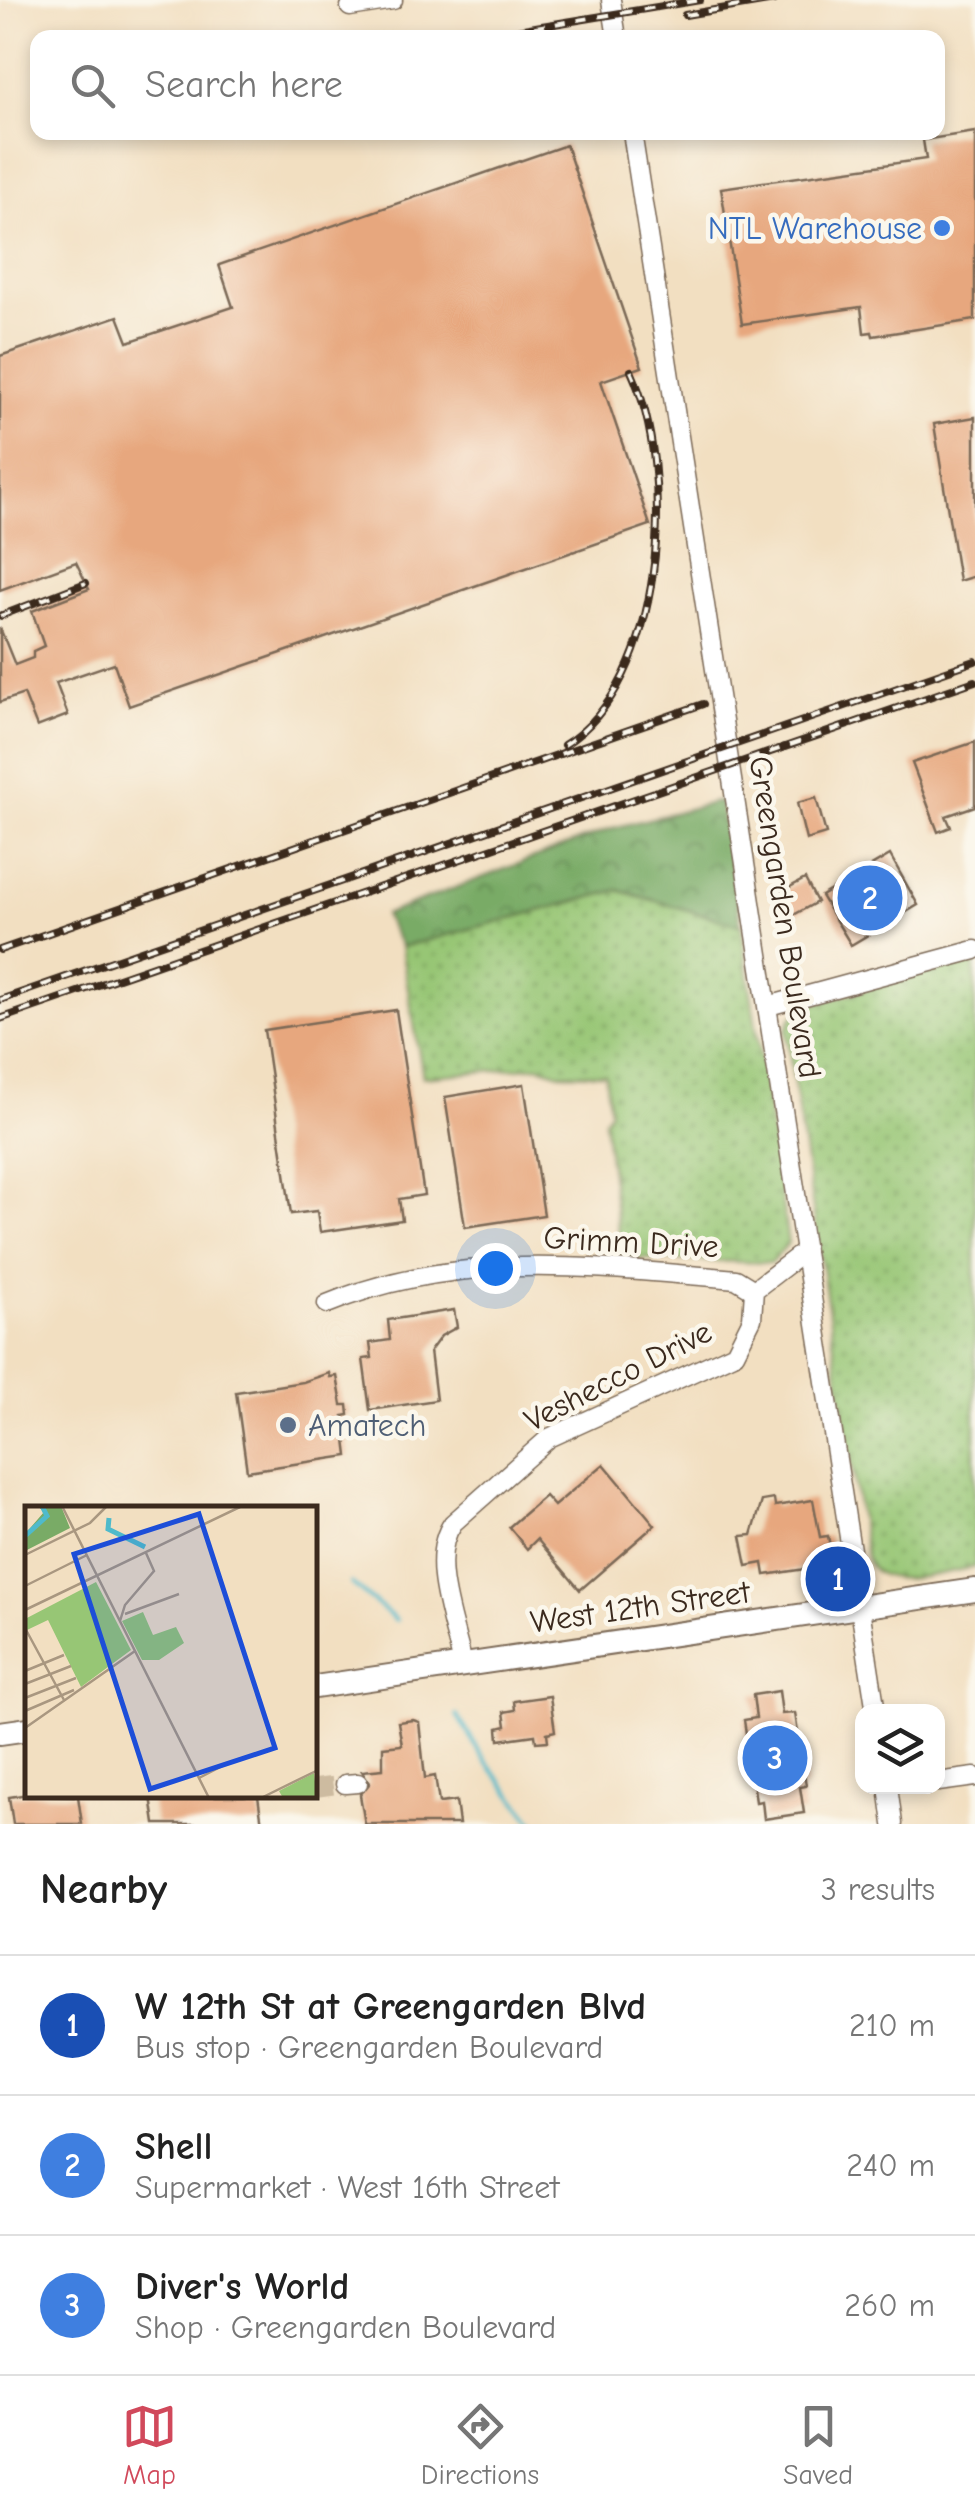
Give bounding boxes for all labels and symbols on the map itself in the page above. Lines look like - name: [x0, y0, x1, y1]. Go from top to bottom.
- place label: NTL Warehouse: [708, 210, 922, 247]
- marker: NTL Warehouse: [931, 217, 953, 239]
- street label: Greengarden Boulevard: [741, 753, 829, 1081]
- pin: 2: [838, 860, 902, 936]
- street label: Grimm Drive: [542, 1219, 720, 1265]
- your location: [470, 1243, 521, 1294]
- street label: Veshecco Drive: [518, 1313, 718, 1439]
- place label: Amatech: [308, 1407, 426, 1444]
- marker: Amatech: [277, 1414, 299, 1436]
- inset map: [25, 1506, 318, 1799]
- pin: 1: [806, 1542, 870, 1616]
- street label: West 12th Street: [528, 1573, 753, 1641]
- pin: 3: [742, 1720, 808, 1796]

